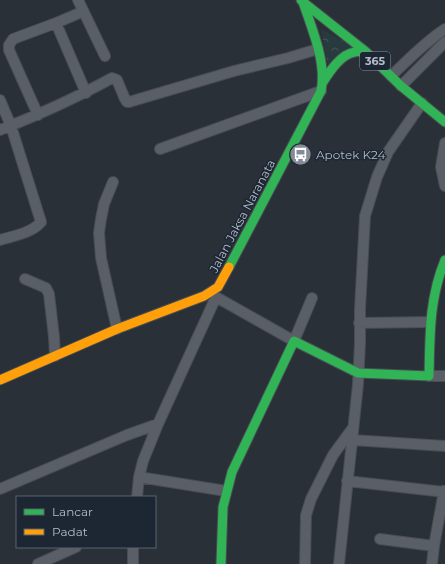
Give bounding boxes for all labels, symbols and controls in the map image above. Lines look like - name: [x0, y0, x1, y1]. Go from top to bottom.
- road number: 365: [360, 52, 390, 70]
- bus stop icon: Apotek K24: [287, 141, 313, 167]
- place label: Apotek K24: [316, 147, 386, 162]
- street label: Jalan Jaksa Naranata: [205, 157, 278, 276]
- legend: [16, 496, 156, 548]
- text: Lancar: [52, 504, 93, 519]
- text: Padat: [52, 524, 88, 539]

